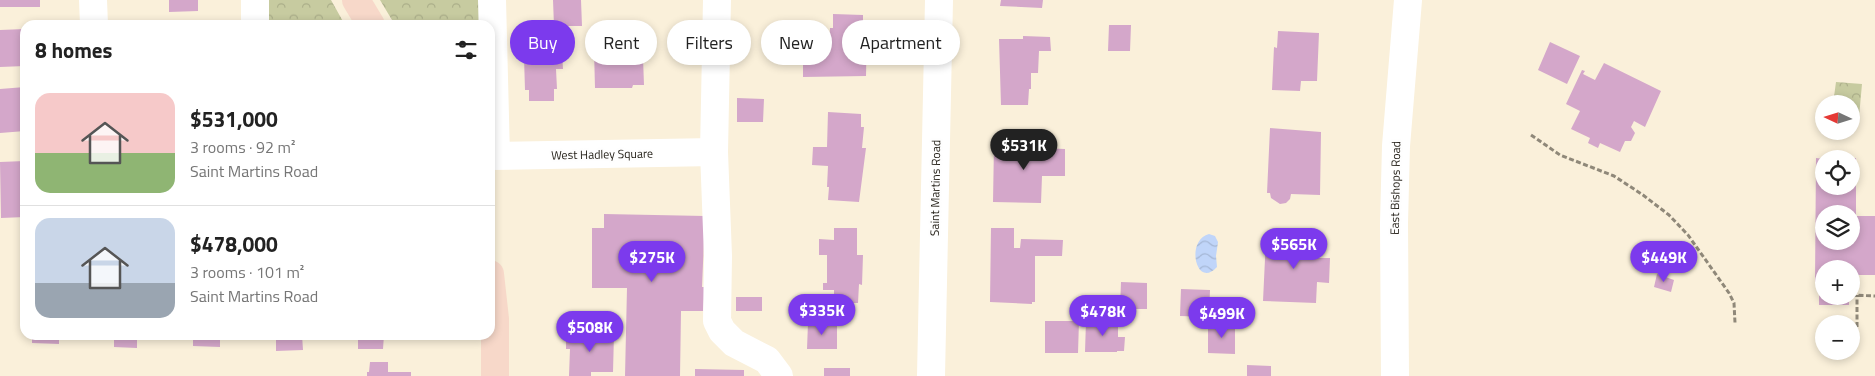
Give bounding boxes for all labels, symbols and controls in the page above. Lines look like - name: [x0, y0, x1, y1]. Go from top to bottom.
- chip: Buy: [510, 20, 575, 65]
- chip: Rent: [585, 20, 657, 65]
- chip: Filters: [667, 20, 751, 65]
- chip: New: [761, 20, 832, 65]
- chip: Apartment: [842, 20, 960, 65]
- text: 8 homes: [35, 34, 112, 66]
- icon: filters: [452, 36, 480, 64]
- north arrow: [1815, 95, 1860, 140]
- map controls: [1815, 95, 1860, 360]
- text: $531,000: [190, 103, 278, 135]
- icon: home: [75, 113, 135, 173]
- pin: $531K: [989, 128, 1059, 171]
- text: $531K: [1001, 133, 1047, 157]
- text: 3 rooms · 92 m²: [190, 135, 295, 159]
- street label: Saint Martins Road: [925, 140, 945, 236]
- street label: East Bishops Road: [1385, 141, 1405, 235]
- street label: West Hadley Square: [551, 144, 653, 164]
- button: locate: [1815, 150, 1860, 195]
- text: Saint Martins Road: [190, 159, 318, 183]
- button: layers: [1815, 205, 1860, 250]
- text: $478,000: [190, 228, 278, 260]
- pin: $565K: [1259, 228, 1329, 270]
- text: $565K: [1271, 232, 1317, 256]
- icon: home: [75, 238, 135, 298]
- pin: $275K: [617, 240, 687, 283]
- pin: $449K: [1629, 240, 1699, 283]
- text: $275K: [629, 245, 675, 269]
- text: $449K: [1641, 245, 1687, 269]
- text: 3 rooms · 101 m²: [190, 260, 304, 284]
- button: +: [1815, 260, 1860, 305]
- text: Saint Martins Road: [190, 284, 318, 308]
- pin: $335K: [787, 294, 857, 336]
- pin: $478K: [1068, 294, 1138, 337]
- pin: $499K: [1187, 296, 1257, 339]
- text: $335K: [799, 298, 845, 322]
- text: $478K: [1080, 299, 1126, 323]
- text: $499K: [1199, 301, 1245, 325]
- pin: $508K: [555, 310, 625, 353]
- text: $508K: [567, 315, 613, 339]
- button: −: [1815, 315, 1860, 360]

